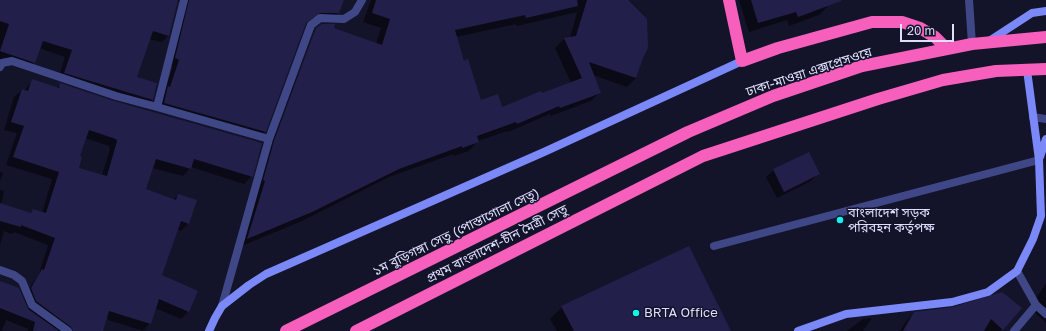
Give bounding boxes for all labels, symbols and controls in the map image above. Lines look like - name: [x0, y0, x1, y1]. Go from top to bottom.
- scale bar: [902, 16, 956, 42]
- text: 20 m: [907, 23, 935, 38]
- street label: ঢাকা-মাওয়া এক্সপ্রেসওয়ে: [744, 44, 874, 100]
- street label: ১ম বুড়িগঙ্গা সেতু (পোস্তাগোলা সেতু): [370, 185, 542, 279]
- street label: প্রথম বাংলাদেশ-চীন মৈত্রী সেতু: [424, 202, 570, 286]
- place label: বাংলাদেশ সড়ক পরিবহন কর্তৃপক্ষ: [848, 205, 934, 236]
- marker: বাংলাদেশ সড়ক পরিবহন কর্তৃপক্ষ: [835, 215, 845, 225]
- place label: BRTA Office: [644, 305, 718, 321]
- marker: BRTA Office: [631, 308, 641, 318]

